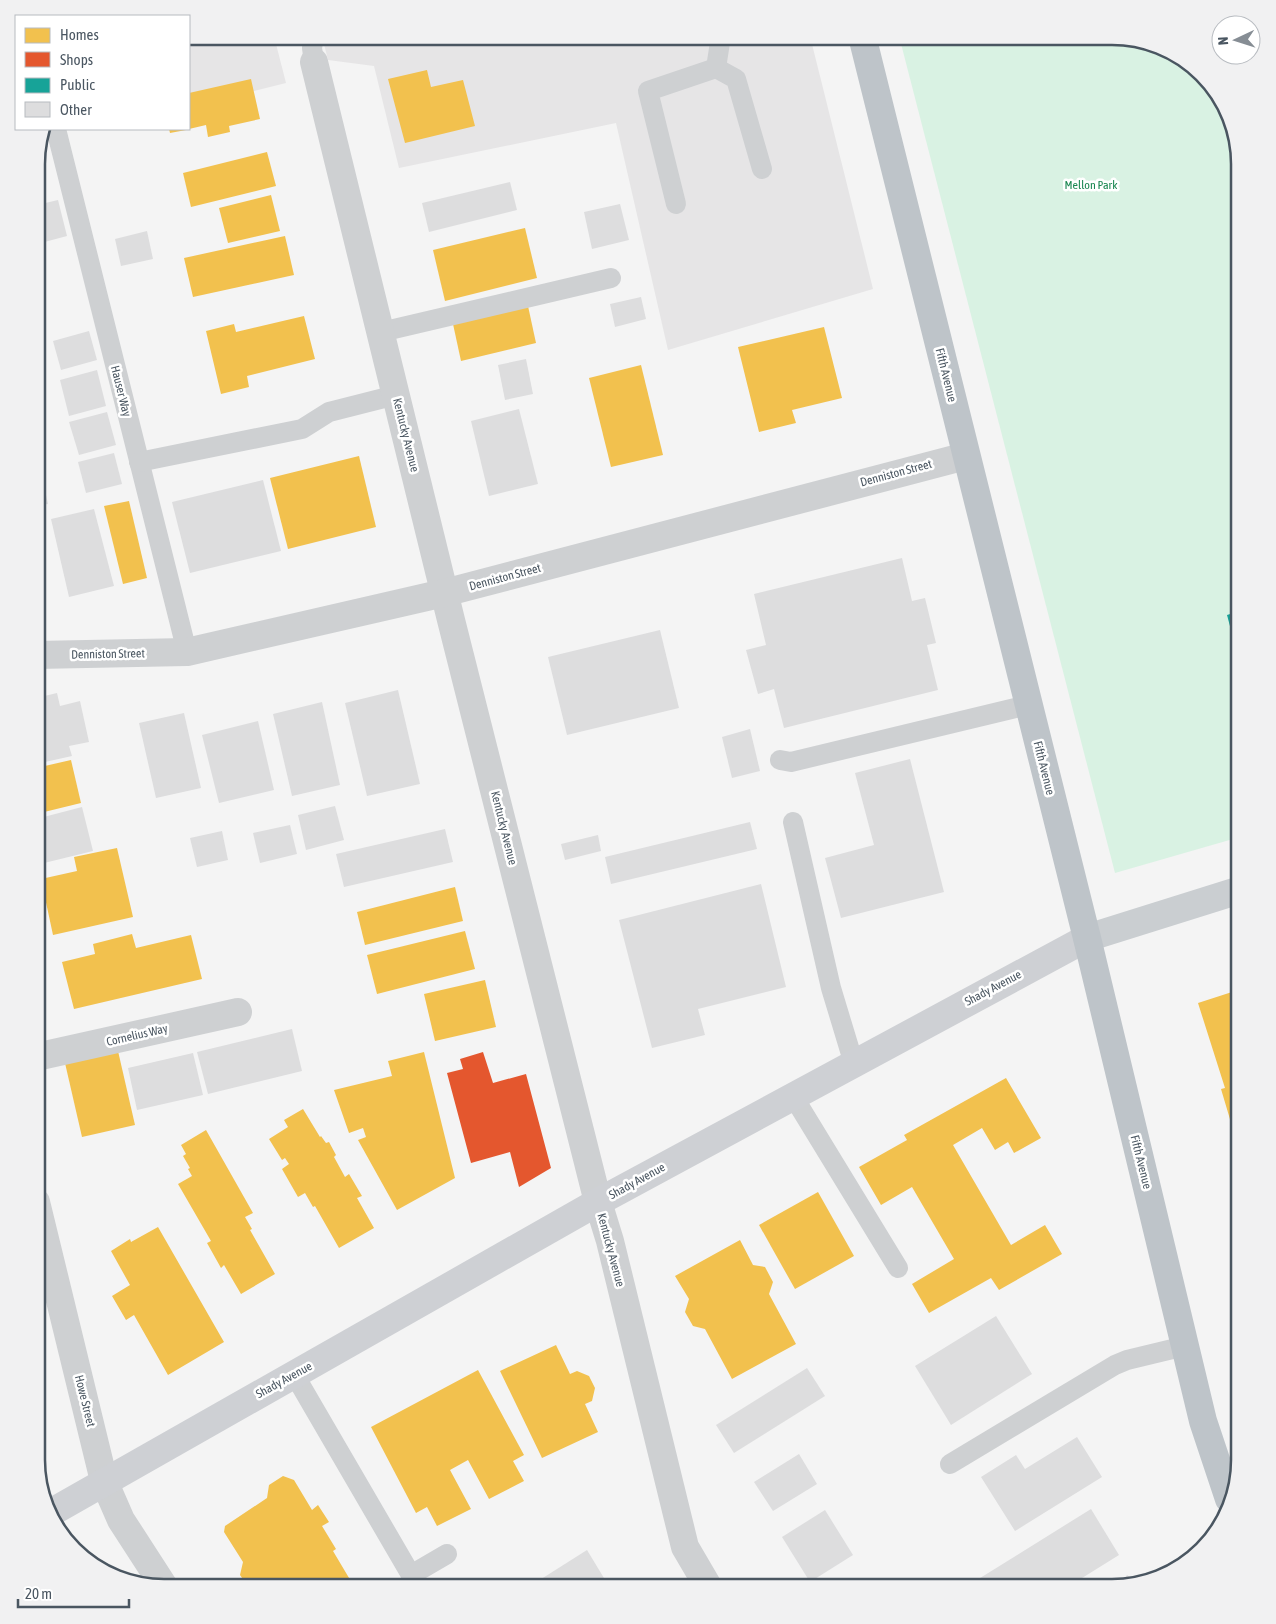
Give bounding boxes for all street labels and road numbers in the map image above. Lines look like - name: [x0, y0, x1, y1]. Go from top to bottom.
- street label: Fifth Avenue: [933, 347, 959, 403]
- street label: Hauser Way: [108, 364, 134, 418]
- street label: Kentucky Avenue: [390, 397, 422, 473]
- street label: Denniston Street: [859, 457, 934, 489]
- street label: Denniston Street: [468, 561, 543, 593]
- street label: Denniston Street: [71, 646, 145, 662]
- street label: Fifth Avenue: [1031, 740, 1057, 796]
- street label: Kentucky Avenue: [488, 790, 520, 866]
- street label: Shady Avenue: [962, 967, 1024, 1009]
- street label: Cornelius Way: [105, 1021, 169, 1049]
- street label: Fifth Avenue: [1128, 1134, 1154, 1190]
- street label: Shady Avenue: [607, 1160, 667, 1202]
- street label: Kentucky Avenue: [594, 1212, 628, 1288]
- street label: Shady Avenue: [254, 1359, 314, 1401]
- street label: Howe Street: [72, 1374, 98, 1429]

